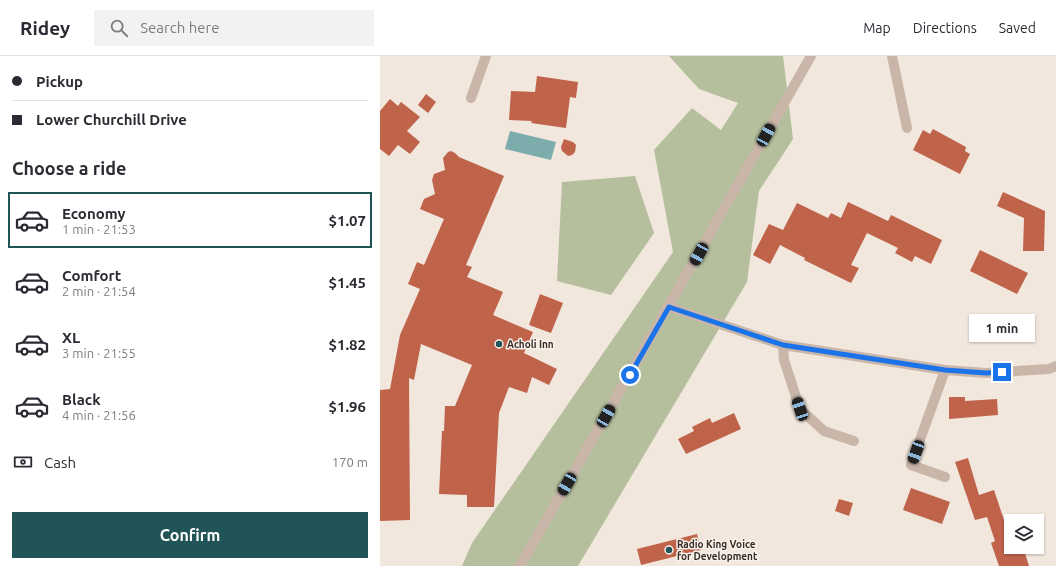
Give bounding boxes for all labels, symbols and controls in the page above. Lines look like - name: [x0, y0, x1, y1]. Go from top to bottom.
- search box: [94, 10, 374, 46]
- text: Ridey: [20, 17, 70, 39]
- icon: search: [108, 17, 130, 39]
- text: Search here: [140, 19, 219, 36]
- text: Map: [863, 20, 891, 36]
- text: Directions: [913, 20, 977, 36]
- text: Saved: [999, 20, 1036, 36]
- text: Pickup: [36, 73, 83, 90]
- text: Lower Churchill Drive: [36, 111, 187, 128]
- car: [755, 122, 777, 148]
- text: Choose a ride: [12, 158, 126, 178]
- icon: car: [14, 202, 50, 238]
- text: Economy: [62, 205, 126, 222]
- text: $1.07: [328, 212, 366, 229]
- text: 1 min · 21:53: [62, 222, 136, 236]
- car: [688, 241, 710, 267]
- icon: car: [14, 264, 50, 300]
- text: Comfort: [62, 267, 121, 284]
- text: $1.45: [328, 274, 366, 291]
- text: 2 min · 21:54: [62, 284, 136, 298]
- callout: 1 min: [969, 314, 1035, 342]
- text: 1 min: [986, 321, 1018, 335]
- icon: car: [14, 326, 50, 362]
- text: XL: [62, 329, 80, 346]
- text: $1.82: [328, 336, 366, 353]
- marker: Acholi Inn: [494, 339, 504, 349]
- place label: Acholi Inn: [507, 339, 554, 350]
- text: 3 min · 21:55: [62, 346, 136, 360]
- route end: [993, 363, 1011, 381]
- route start: [621, 366, 639, 384]
- icon: car: [14, 388, 50, 424]
- text: Black: [62, 391, 101, 408]
- car: [791, 396, 809, 422]
- text: $1.96: [328, 398, 366, 415]
- car: [595, 403, 617, 429]
- text: 4 min · 21:56: [62, 408, 136, 422]
- car: [906, 439, 926, 465]
- icon: cash: [12, 451, 34, 473]
- text: Cash: [44, 454, 76, 471]
- text: 170 m: [332, 455, 368, 469]
- car: [556, 471, 578, 497]
- button: Confirm: [12, 512, 368, 558]
- map controls: [1004, 514, 1044, 554]
- button: layers: [1004, 514, 1044, 554]
- place label: Radio King Voice for Development: [677, 539, 758, 562]
- marker: Radio King Voice for Development: [664, 545, 674, 555]

